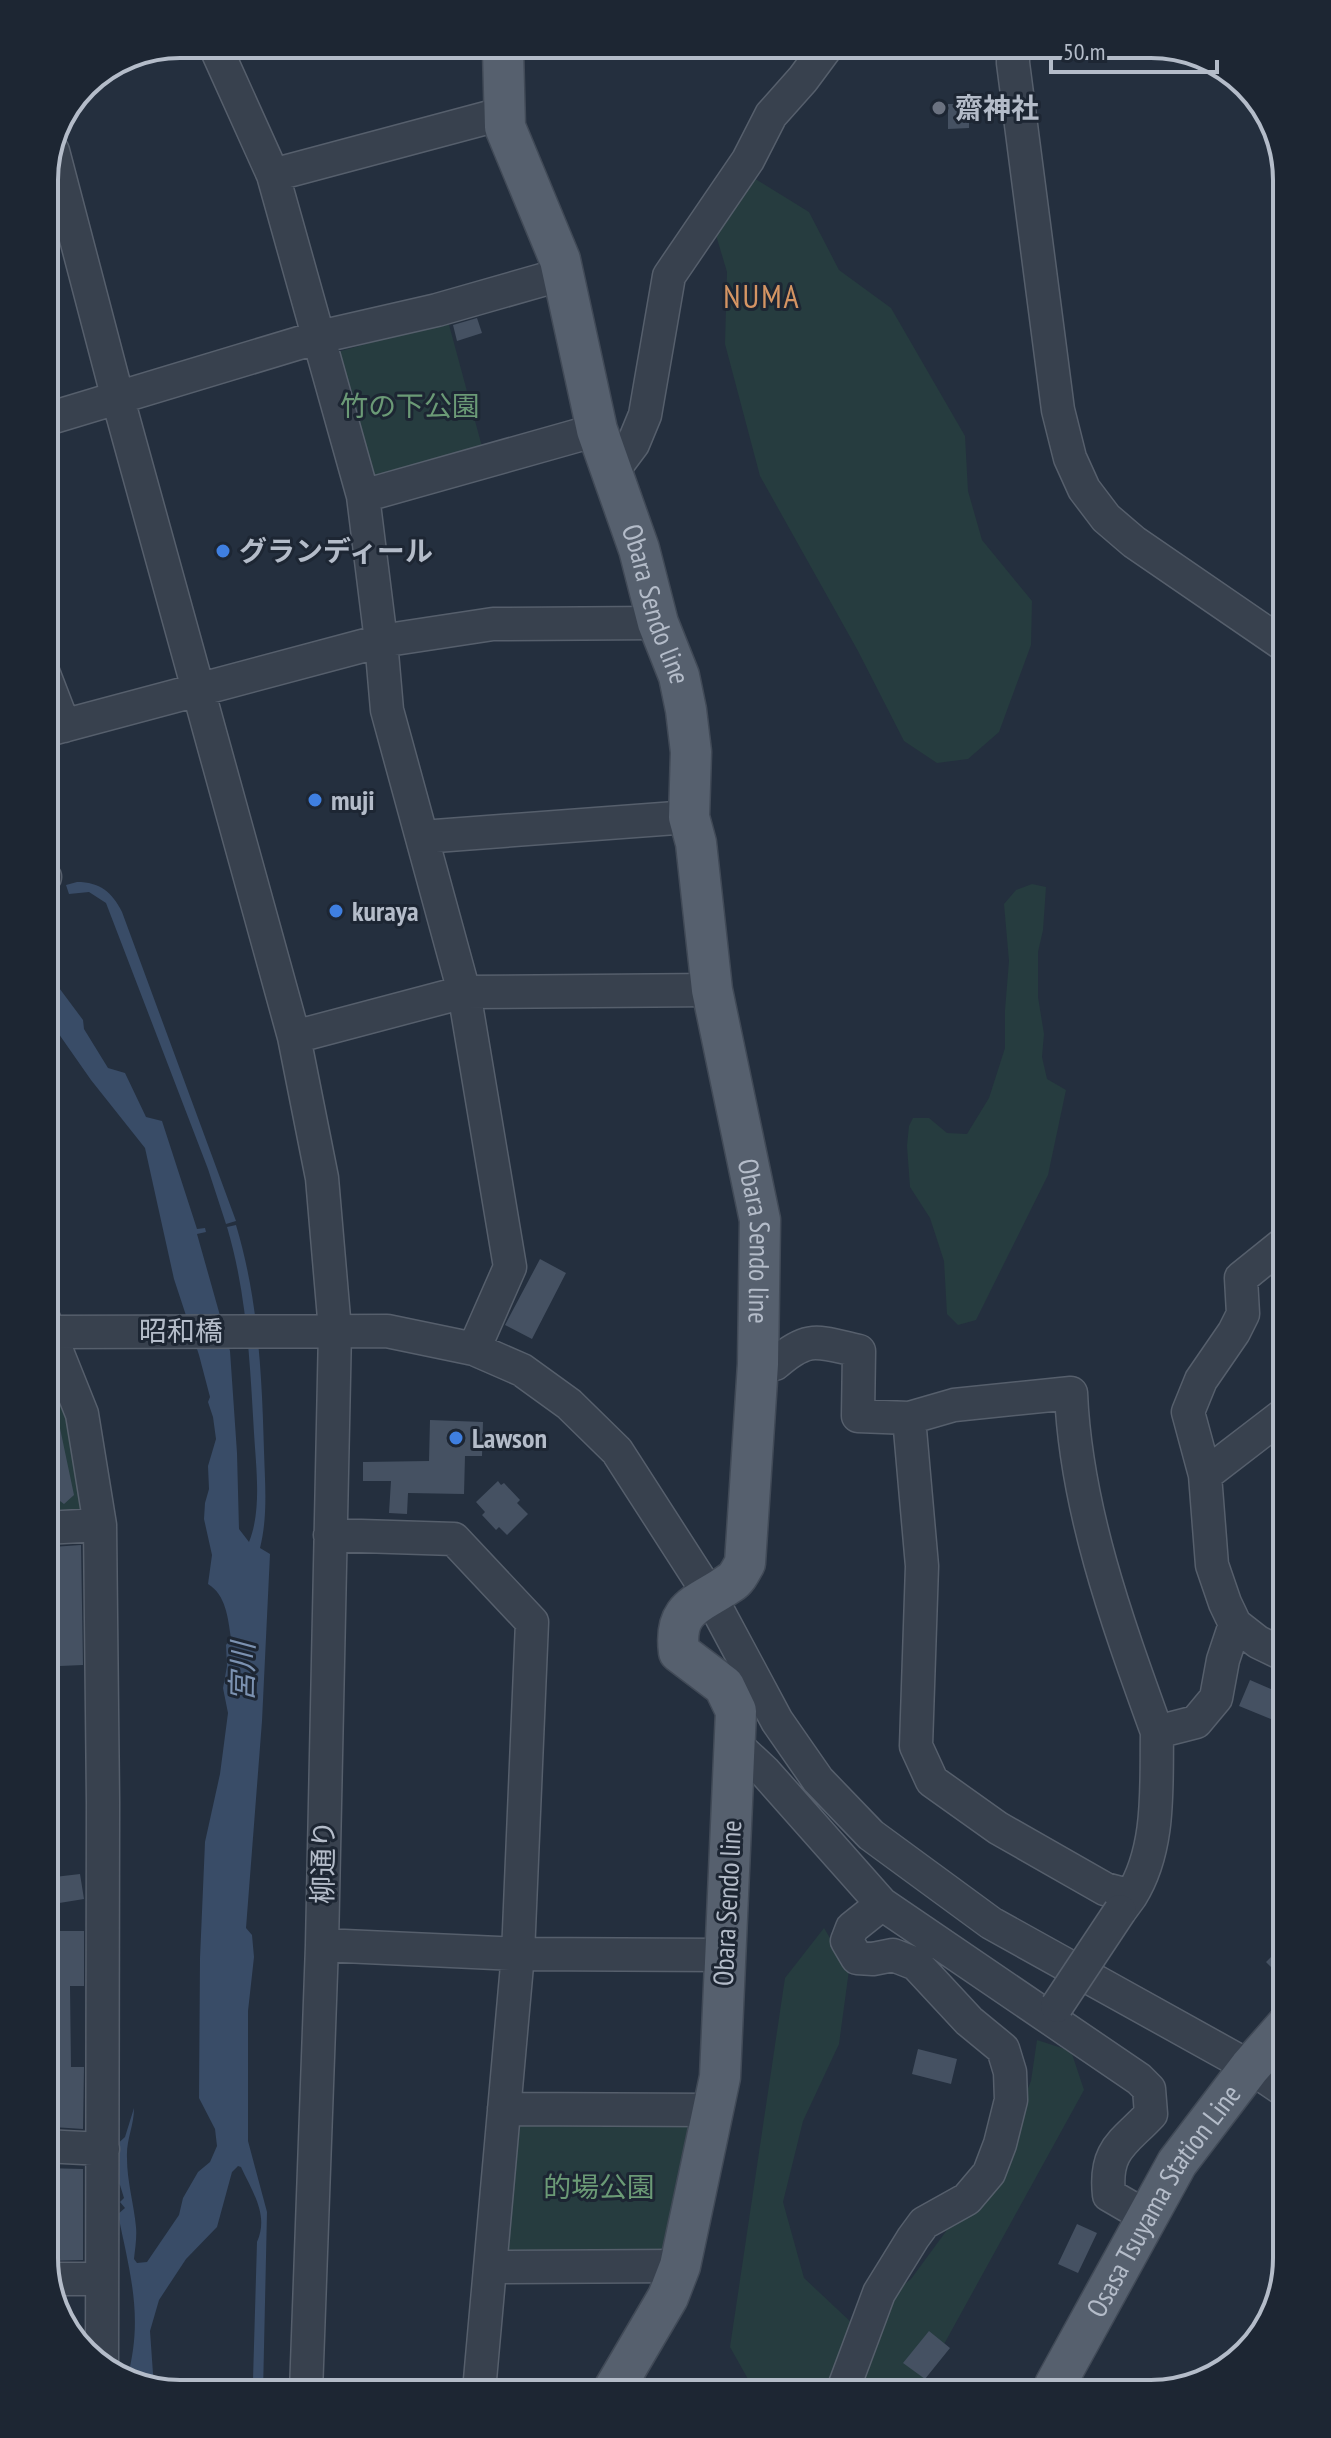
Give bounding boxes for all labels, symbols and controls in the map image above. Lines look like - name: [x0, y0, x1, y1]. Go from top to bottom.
- scale bar: [1051, 24, 1217, 74]
- text: 50 m: [1063, 36, 1105, 67]
- place label: 齋神社: [955, 89, 1039, 126]
- marker: 齋神社: [930, 99, 948, 117]
- district label: NUMA: [723, 275, 801, 317]
- park label: 竹の下公園: [340, 387, 480, 424]
- street label: Obara Sendo line: [614, 519, 699, 687]
- place label: グランディール: [239, 532, 433, 569]
- marker: グランディール: [214, 542, 232, 560]
- place label: muji: [331, 781, 375, 818]
- marker: muji: [306, 791, 324, 809]
- place label: kuraya: [352, 892, 419, 929]
- marker: kuraya: [327, 902, 345, 920]
- street label: Obara Sendo line: [730, 1155, 779, 1324]
- street label: 昭和橋: [139, 1312, 223, 1349]
- place label: Lawson: [472, 1419, 547, 1456]
- marker: Lawson: [447, 1429, 465, 1447]
- water label: 宮川: [221, 1639, 262, 1702]
- street label: Obara Sendo line: [704, 1819, 749, 1987]
- street label: 柳通り: [303, 1820, 342, 1904]
- street label: Osasa Tsuyama Station Line: [1077, 2076, 1248, 2323]
- park label: 的場公園: [543, 2168, 655, 2205]

